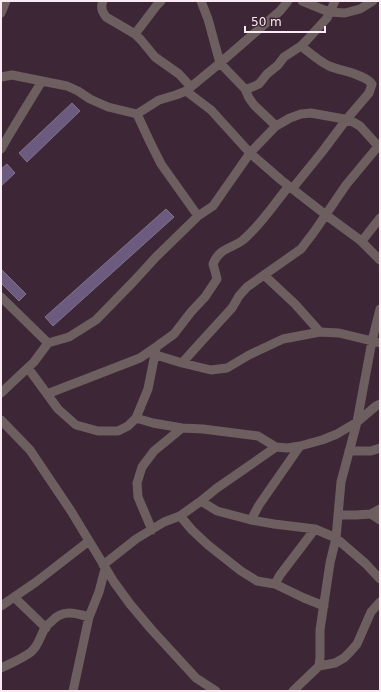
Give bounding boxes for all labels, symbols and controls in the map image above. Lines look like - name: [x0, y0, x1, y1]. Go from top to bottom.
- scale bar: [245, 8, 325, 34]
- text: 50 m: [251, 15, 282, 29]

